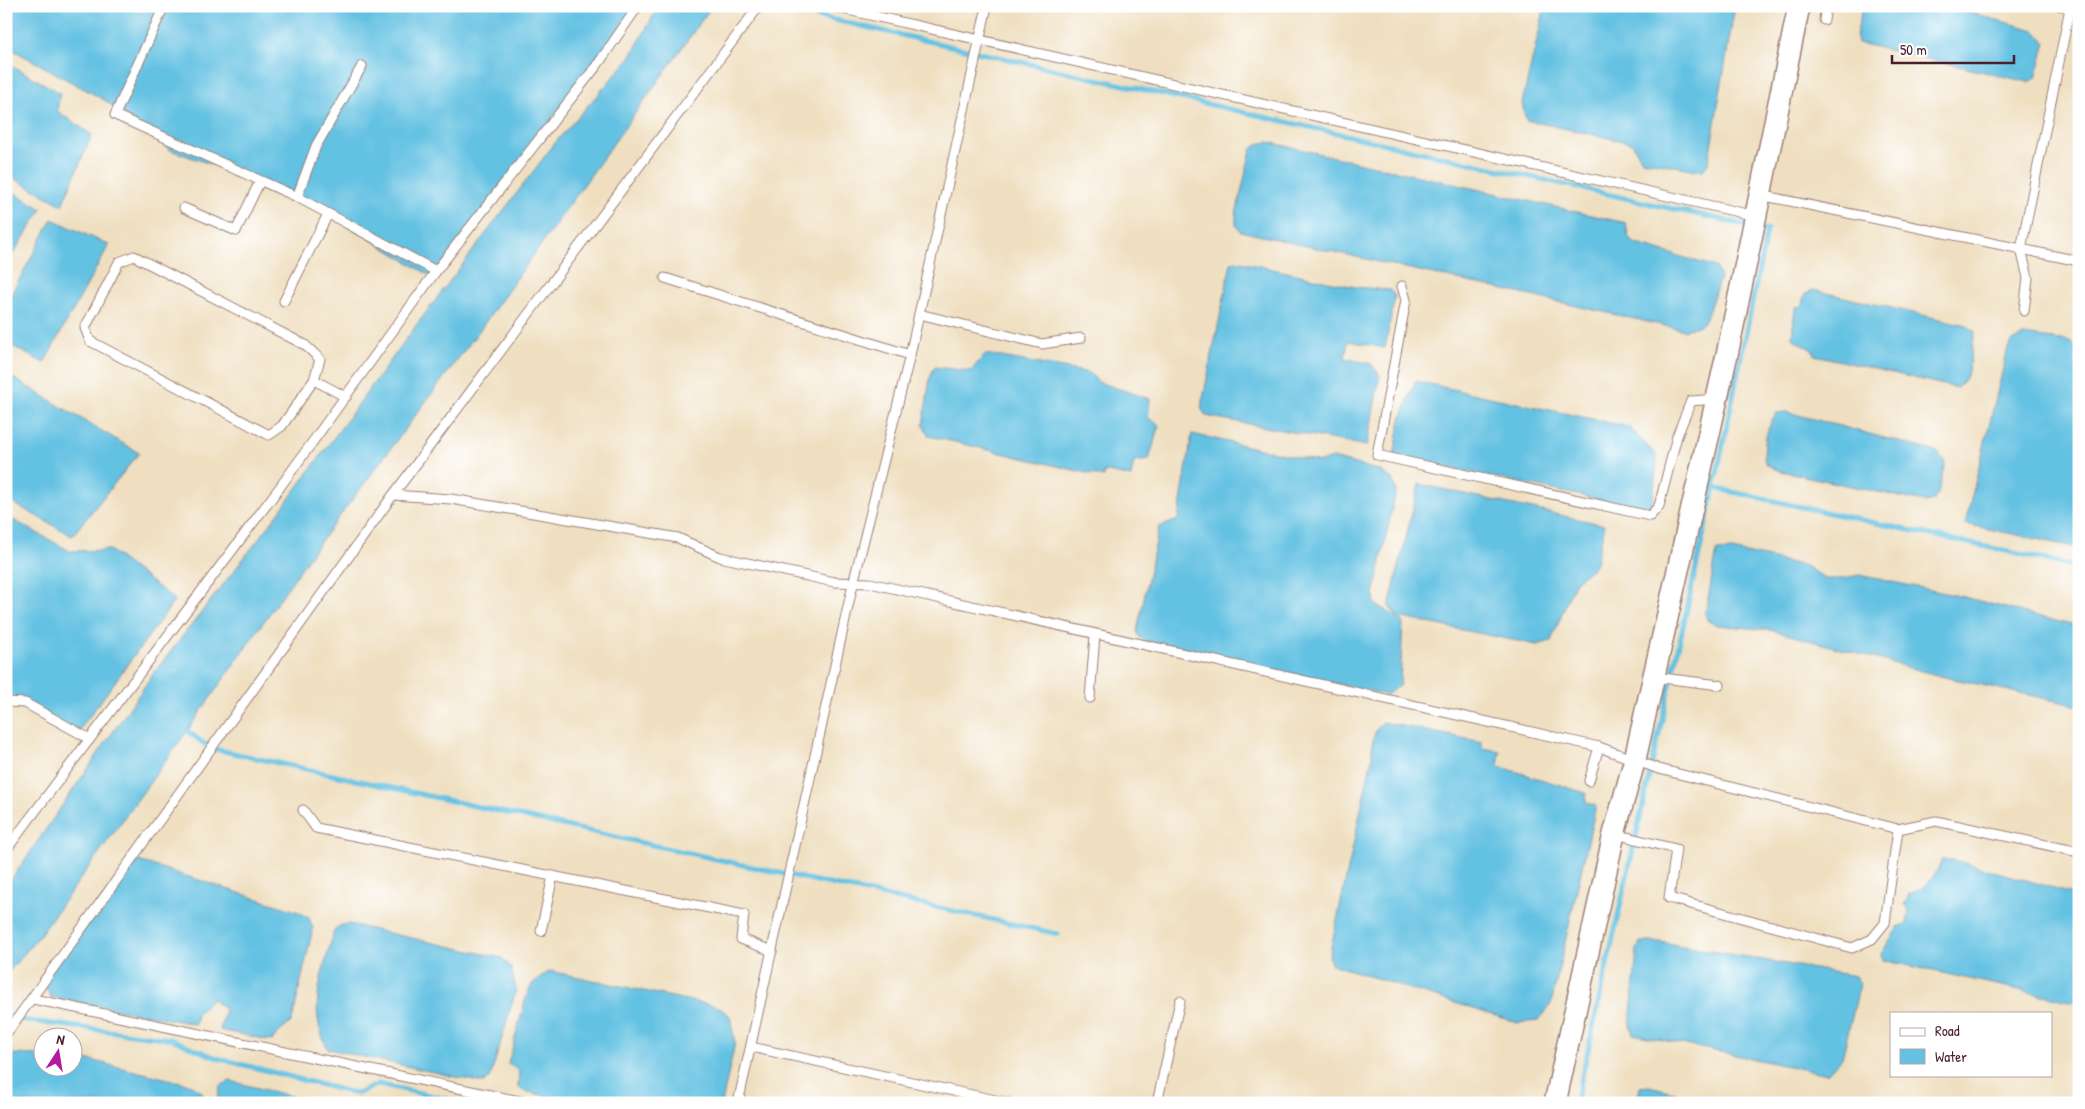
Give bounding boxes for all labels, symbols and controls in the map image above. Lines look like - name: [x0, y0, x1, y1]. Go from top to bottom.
- scale bar: [1892, 32, 2015, 64]
- text: 50 m: [1900, 39, 1927, 60]
- legend: [1890, 1012, 2052, 1076]
- text: Road: [1935, 1020, 1960, 1041]
- north arrow: [32, 1026, 82, 1076]
- text: N: [55, 1029, 67, 1049]
- text: Water: [1935, 1046, 1967, 1067]

